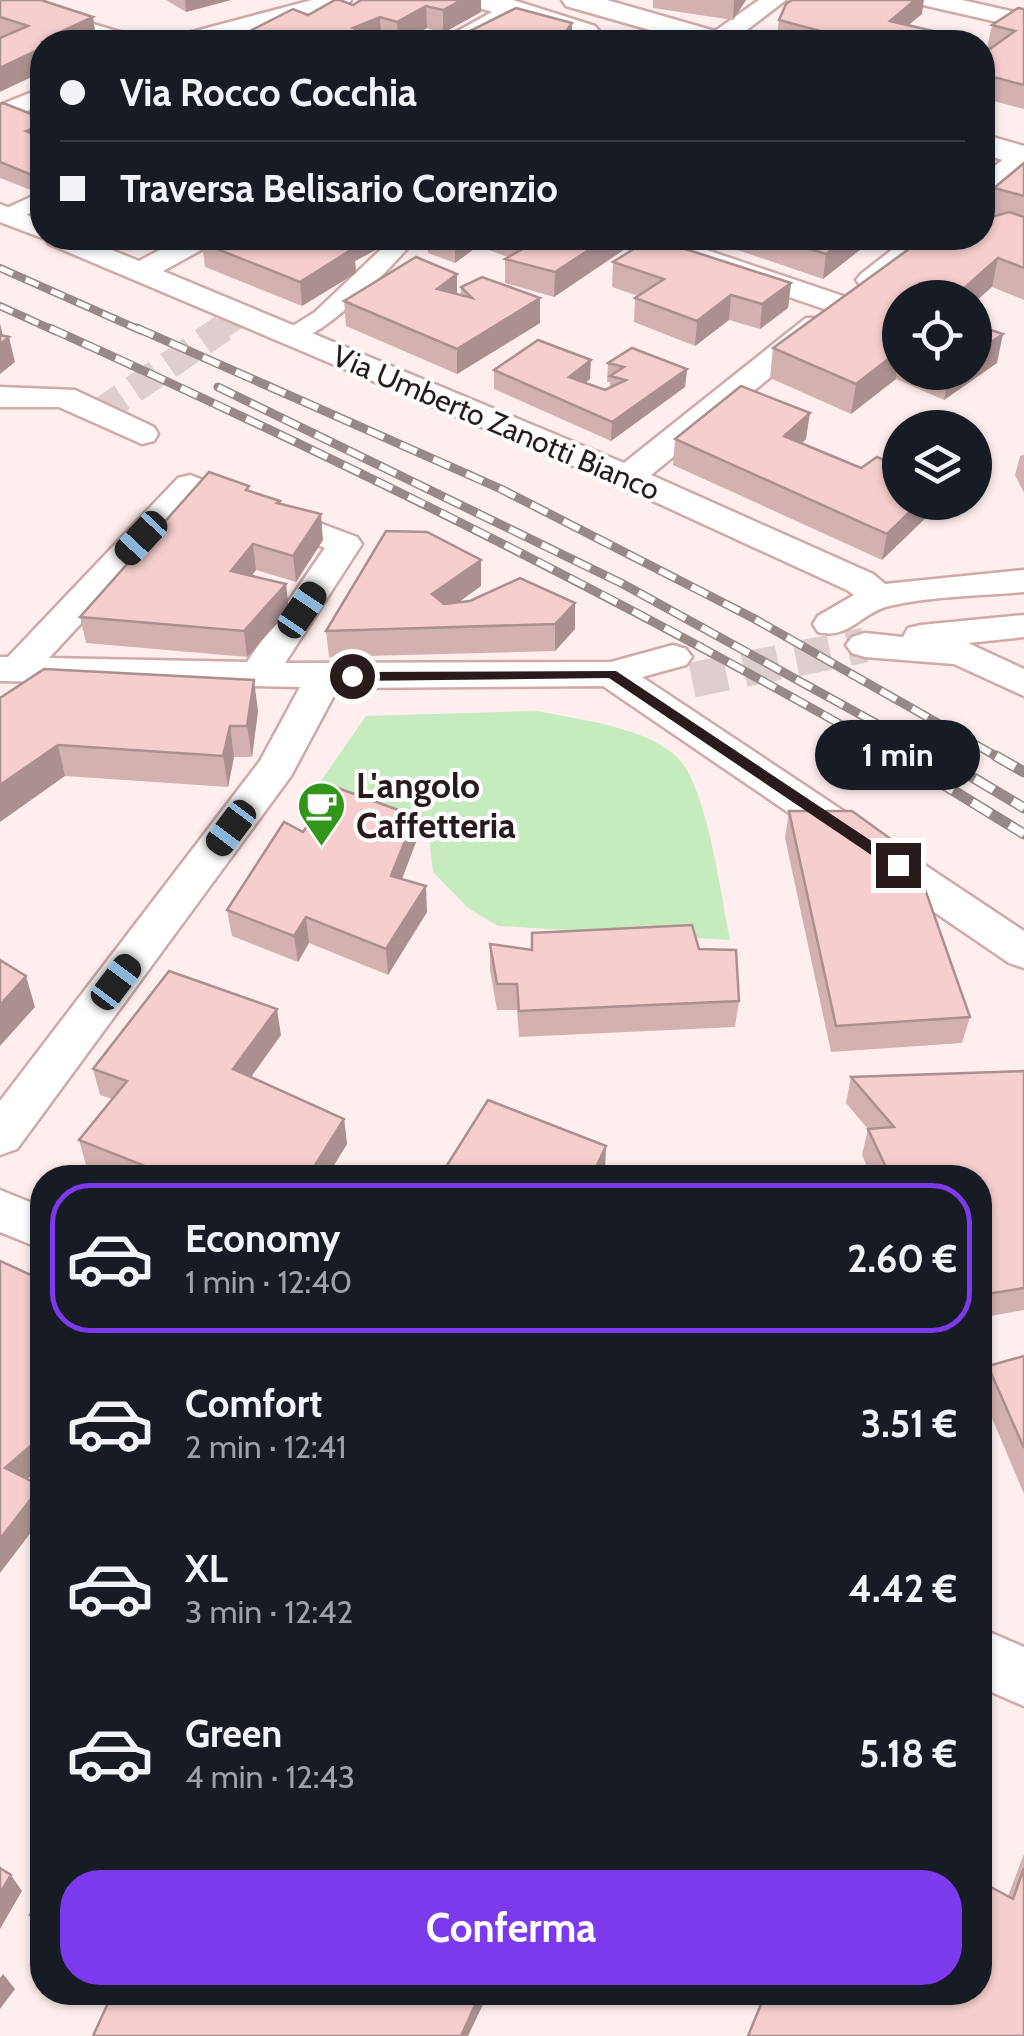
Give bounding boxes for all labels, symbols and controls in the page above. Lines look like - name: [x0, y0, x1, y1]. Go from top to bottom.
- text: Via Rocco Cocchia: [120, 69, 417, 116]
- text: Traversa Belisario Corenzio: [120, 165, 558, 212]
- map controls: [882, 280, 992, 520]
- button: locate: [882, 280, 992, 390]
- street label: Via Umberto Zanotti Bianco: [327, 337, 665, 508]
- button: layers: [882, 410, 992, 520]
- car: [110, 506, 172, 570]
- car: [273, 577, 331, 643]
- route start: [330, 654, 375, 699]
- callout: 1 min: [816, 720, 980, 790]
- text: 1 min: [861, 735, 934, 774]
- place label: L'angolo Caffetteria: [356, 764, 516, 847]
- cafe icon: L'angolo Caffetteria: [295, 780, 347, 848]
- car: [201, 795, 261, 861]
- route end: [876, 843, 921, 888]
- car: [86, 949, 146, 1015]
- icon: car: [65, 1213, 155, 1303]
- text: Economy: [185, 1215, 340, 1262]
- text: 2.60 €: [847, 1235, 957, 1282]
- text: 1 min · 12:40: [185, 1262, 352, 1301]
- icon: car: [65, 1378, 155, 1468]
- text: Comfort: [185, 1380, 322, 1427]
- text: 3.51 €: [861, 1400, 957, 1447]
- text: 2 min · 12:41: [185, 1427, 347, 1466]
- icon: car: [65, 1543, 155, 1633]
- text: XL: [185, 1545, 228, 1592]
- text: 4.42 €: [848, 1565, 957, 1612]
- text: 3 min · 12:42: [185, 1592, 353, 1631]
- icon: car: [65, 1708, 155, 1798]
- text: Green: [185, 1710, 282, 1757]
- text: 5.18 €: [859, 1730, 957, 1777]
- text: 4 min · 12:43: [185, 1757, 355, 1796]
- button: Conferma: [60, 1870, 962, 1985]

